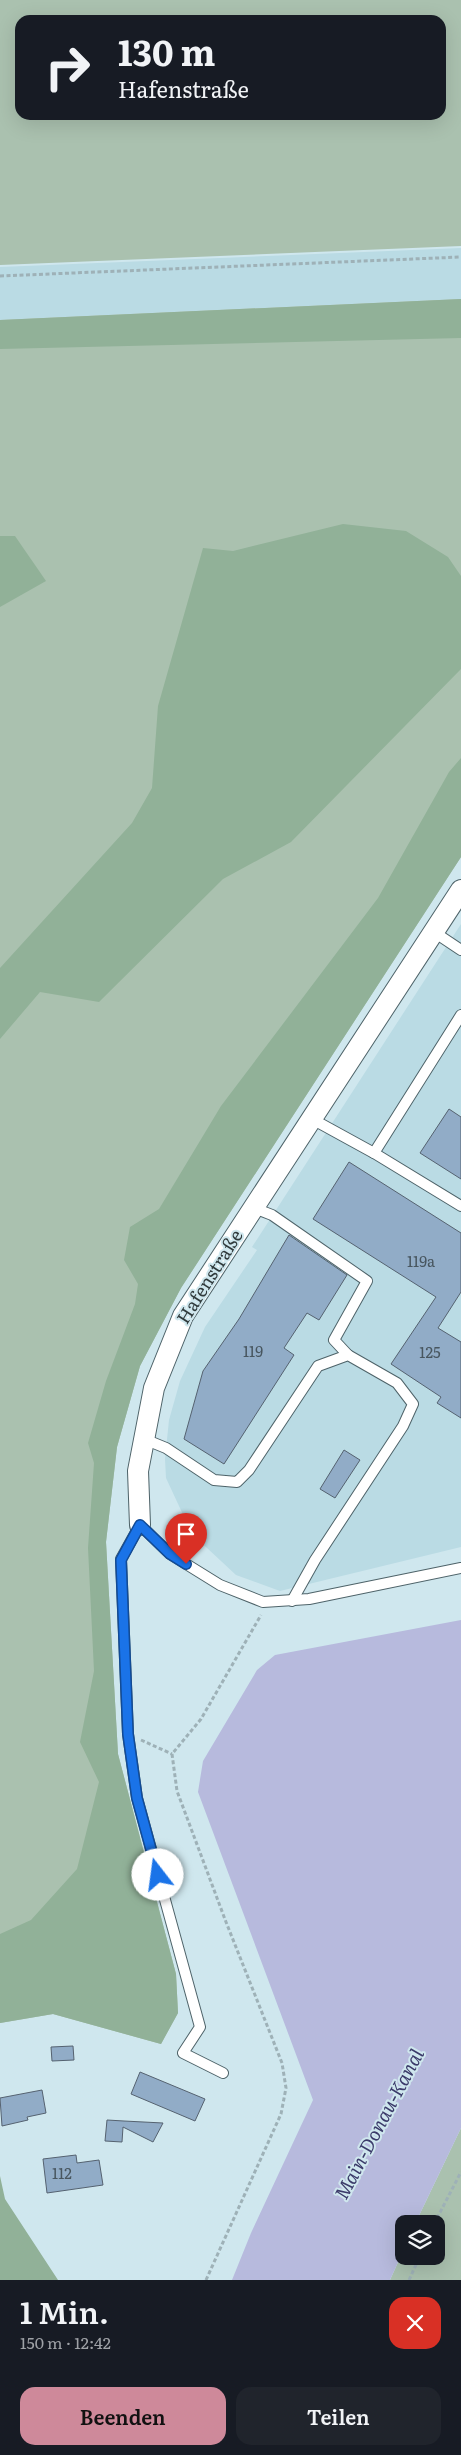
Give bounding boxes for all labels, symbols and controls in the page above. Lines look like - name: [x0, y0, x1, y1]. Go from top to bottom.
- text: 130 m: [118, 25, 215, 77]
- icon: right: [35, 35, 100, 100]
- text: Hafenstraße: [118, 72, 249, 105]
- street label: Hafenstraße: [169, 1224, 249, 1329]
- house number: 119a: [407, 1249, 436, 1272]
- house number: 119: [243, 1339, 263, 1362]
- house number: 125: [419, 1340, 441, 1363]
- pin: [165, 1513, 207, 1564]
- icon: arrive: [172, 1520, 200, 1548]
- position arrow: [131, 1848, 183, 1900]
- water label: Main-Donau-Kanal: [326, 2043, 430, 2204]
- house number: 112: [52, 2161, 72, 2184]
- map controls: [395, 2215, 445, 2265]
- button: layers: [395, 2215, 445, 2265]
- text: 1 Min.: [20, 2289, 109, 2333]
- button: close: [389, 2297, 441, 2349]
- text: 150 m · 12:42: [20, 2330, 111, 2354]
- button: Beenden: [20, 2387, 226, 2445]
- button: Teilen: [236, 2387, 441, 2445]

